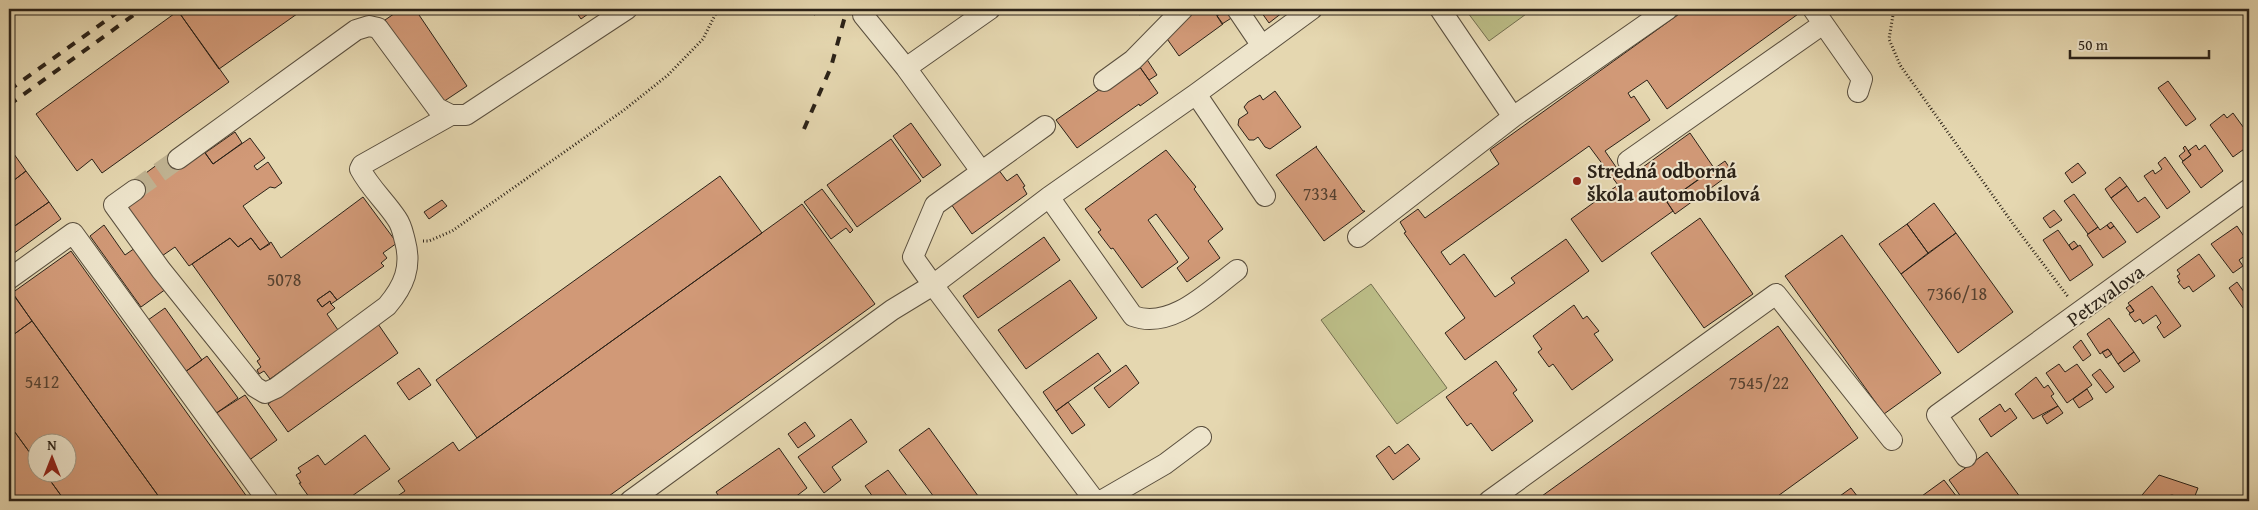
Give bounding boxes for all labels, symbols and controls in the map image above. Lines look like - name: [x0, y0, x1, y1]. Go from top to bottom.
- scale bar: [2070, 28, 2209, 60]
- text: 50 m: [2078, 34, 2109, 55]
- place label: Stredná odborná škola automobilová: [1587, 156, 1761, 208]
- marker: Stredná odborná škola automobilová: [1571, 175, 1583, 187]
- house number: 7334: [1303, 180, 1337, 207]
- street label: Petzvalova: [2060, 257, 2150, 333]
- house number: 5078: [267, 266, 301, 293]
- house number: 7366/18: [1927, 280, 1987, 307]
- house number: 5412: [25, 368, 59, 395]
- house number: 7545/22: [1729, 369, 1789, 396]
- north arrow: [28, 432, 78, 482]
- text: N: [47, 435, 57, 455]

